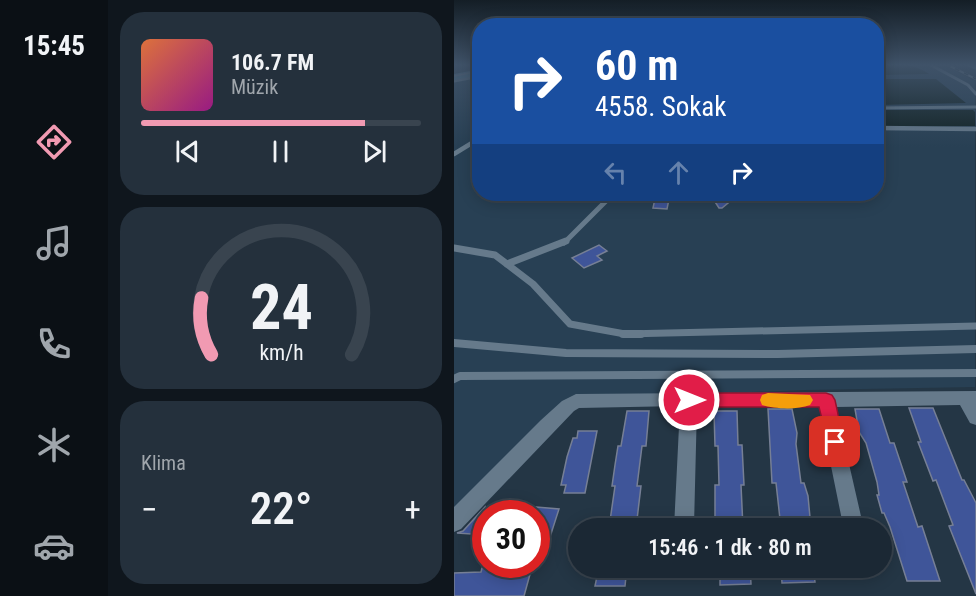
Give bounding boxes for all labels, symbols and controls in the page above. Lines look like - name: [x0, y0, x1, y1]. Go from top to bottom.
- text: 15:45: [23, 30, 85, 62]
- text: 60 m: [595, 41, 678, 90]
- icon: right: [496, 42, 574, 120]
- text: 106.7 FM: [231, 50, 314, 75]
- text: Müzik: [231, 75, 278, 99]
- text: 4558. Sokak: [595, 91, 726, 123]
- icon: directions: [33, 121, 75, 163]
- icon: previous: [171, 135, 204, 168]
- icon: pause: [264, 135, 297, 168]
- icon: next: [358, 135, 391, 168]
- icon: left: [599, 156, 632, 189]
- icon: ahead: [662, 156, 695, 189]
- icon: right: [725, 156, 758, 189]
- icon: music: [33, 222, 75, 264]
- text: 24: [249, 271, 313, 344]
- icon: phone: [33, 323, 75, 365]
- text: km/h: [259, 340, 303, 365]
- position arrow: [657, 368, 721, 432]
- pin: [809, 416, 860, 467]
- icon: climate: [33, 424, 75, 466]
- icon: arrive: [818, 425, 851, 458]
- text: Klima: [141, 451, 186, 475]
- text: 22°: [250, 482, 312, 535]
- text: −: [141, 490, 158, 529]
- text: +: [405, 490, 421, 529]
- speed limit sign: 30: [472, 500, 550, 578]
- icon: car: [33, 525, 75, 567]
- text: 15:46 · 1 dk · 80 m: [648, 535, 812, 560]

